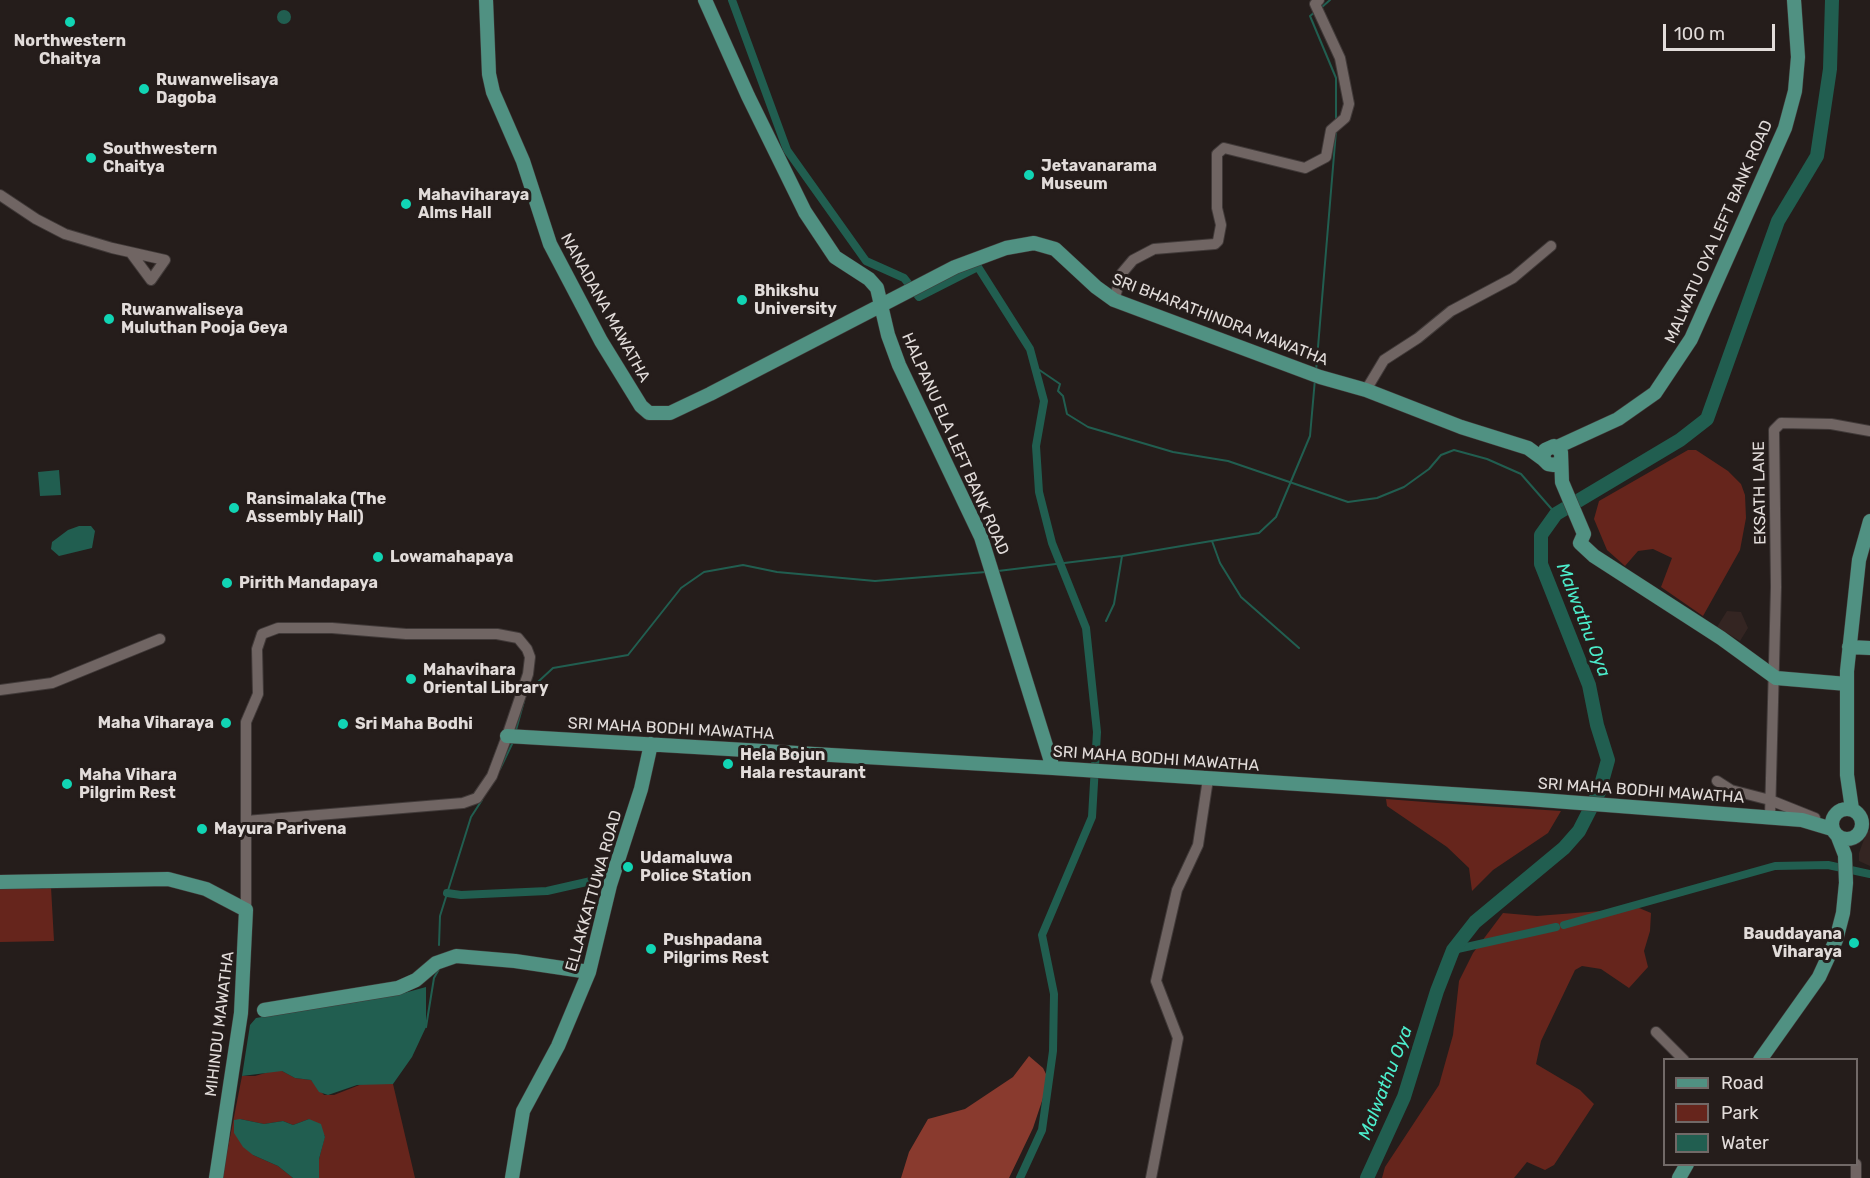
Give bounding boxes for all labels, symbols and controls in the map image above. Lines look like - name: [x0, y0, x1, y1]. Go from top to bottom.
- scale bar: [1666, 12, 1778, 50]
- marker: Northwestern Chaitya: [63, 15, 77, 29]
- text: 100 m: [1674, 23, 1725, 45]
- place label: Northwestern Chaitya: [14, 31, 126, 69]
- place label: Ruwanwelisaya Dagoba: [156, 70, 278, 108]
- marker: Ruwanwelisaya Dagoba: [137, 82, 151, 96]
- street label: MALWATU OYA LEFT BANK ROAD: [1661, 117, 1777, 347]
- place label: Southwestern Chaitya: [103, 139, 217, 177]
- marker: Southwestern Chaitya: [84, 151, 98, 165]
- place label: Jetavanarama Museum: [1041, 156, 1157, 194]
- marker: Jetavanarama Museum: [1022, 168, 1036, 182]
- place label: Mahaviharaya Alms Hall: [418, 185, 529, 223]
- marker: Mahaviharaya Alms Hall: [399, 197, 413, 211]
- street label: NANADANA MAWATHA: [556, 230, 654, 386]
- street label: SRI BHARATHINDRA MAWATHA: [1109, 270, 1331, 370]
- place label: Bhikshu University: [754, 281, 837, 319]
- marker: Bhikshu University: [735, 293, 749, 307]
- place label: Ruwanwaliseya Muluthan Pooja Geya: [121, 300, 288, 338]
- marker: Ruwanwaliseya Muluthan Pooja Geya: [102, 312, 116, 326]
- street label: HALPANU ELA LEFT BANK ROAD: [897, 330, 1013, 558]
- street label: EKSATH LANE: [1749, 441, 1771, 545]
- place label: Ransimalaka (The Assembly Hall): [246, 489, 386, 527]
- marker: Ransimalaka (The Assembly Hall): [227, 501, 241, 515]
- place label: Lowamahapaya: [390, 547, 513, 567]
- marker: Lowamahapaya: [371, 550, 385, 564]
- water label: Malwathu Oya: [1551, 560, 1615, 680]
- place label: Pirith Mandapaya: [239, 573, 378, 593]
- marker: Pirith Mandapaya: [220, 576, 234, 590]
- place label: Mahavihara Oriental Library: [423, 660, 548, 698]
- marker: Mahavihara Oriental Library: [404, 672, 418, 686]
- place label: Maha Viharaya: [98, 713, 214, 733]
- place label: Sri Maha Bodhi: [355, 714, 473, 734]
- street label: SRI MAHA BODHI MAWATHA: [567, 714, 775, 744]
- marker: Maha Viharaya: [219, 716, 233, 730]
- marker: Sri Maha Bodhi: [336, 717, 350, 731]
- street label: SRI MAHA BODHI MAWATHA: [1052, 742, 1260, 776]
- place label: Hela Bojun Hala restaurant: [740, 745, 866, 783]
- marker: Hela Bojun Hala restaurant: [721, 757, 735, 771]
- place label: Maha Vihara Pilgrim Rest: [79, 765, 177, 803]
- street label: SRI MAHA BODHI MAWATHA: [1537, 774, 1745, 808]
- marker: Maha Vihara Pilgrim Rest: [60, 777, 74, 791]
- street label: ELLAKKATTUWA ROAD: [562, 808, 626, 974]
- place label: Mayura Parivena: [214, 819, 347, 839]
- marker: Mayura Parivena: [195, 822, 209, 836]
- place label: Udamaluwa Police Station: [640, 848, 752, 886]
- marker: Udamaluwa Police Station: [621, 860, 635, 874]
- place label: Bauddayana Viharaya: [1743, 924, 1842, 962]
- place label: Pushpadana Pilgrims Rest: [663, 930, 769, 968]
- marker: Bauddayana Viharaya: [1847, 936, 1861, 950]
- marker: Pushpadana Pilgrims Rest: [644, 942, 658, 956]
- street label: MIHINDU MAWATHA: [202, 950, 238, 1098]
- water label: Malwathu Oya: [1354, 1023, 1418, 1143]
- legend: [1663, 1058, 1858, 1166]
- text: Road: [1721, 1072, 1764, 1094]
- text: Park: [1721, 1102, 1758, 1124]
- text: Water: [1721, 1132, 1769, 1154]

